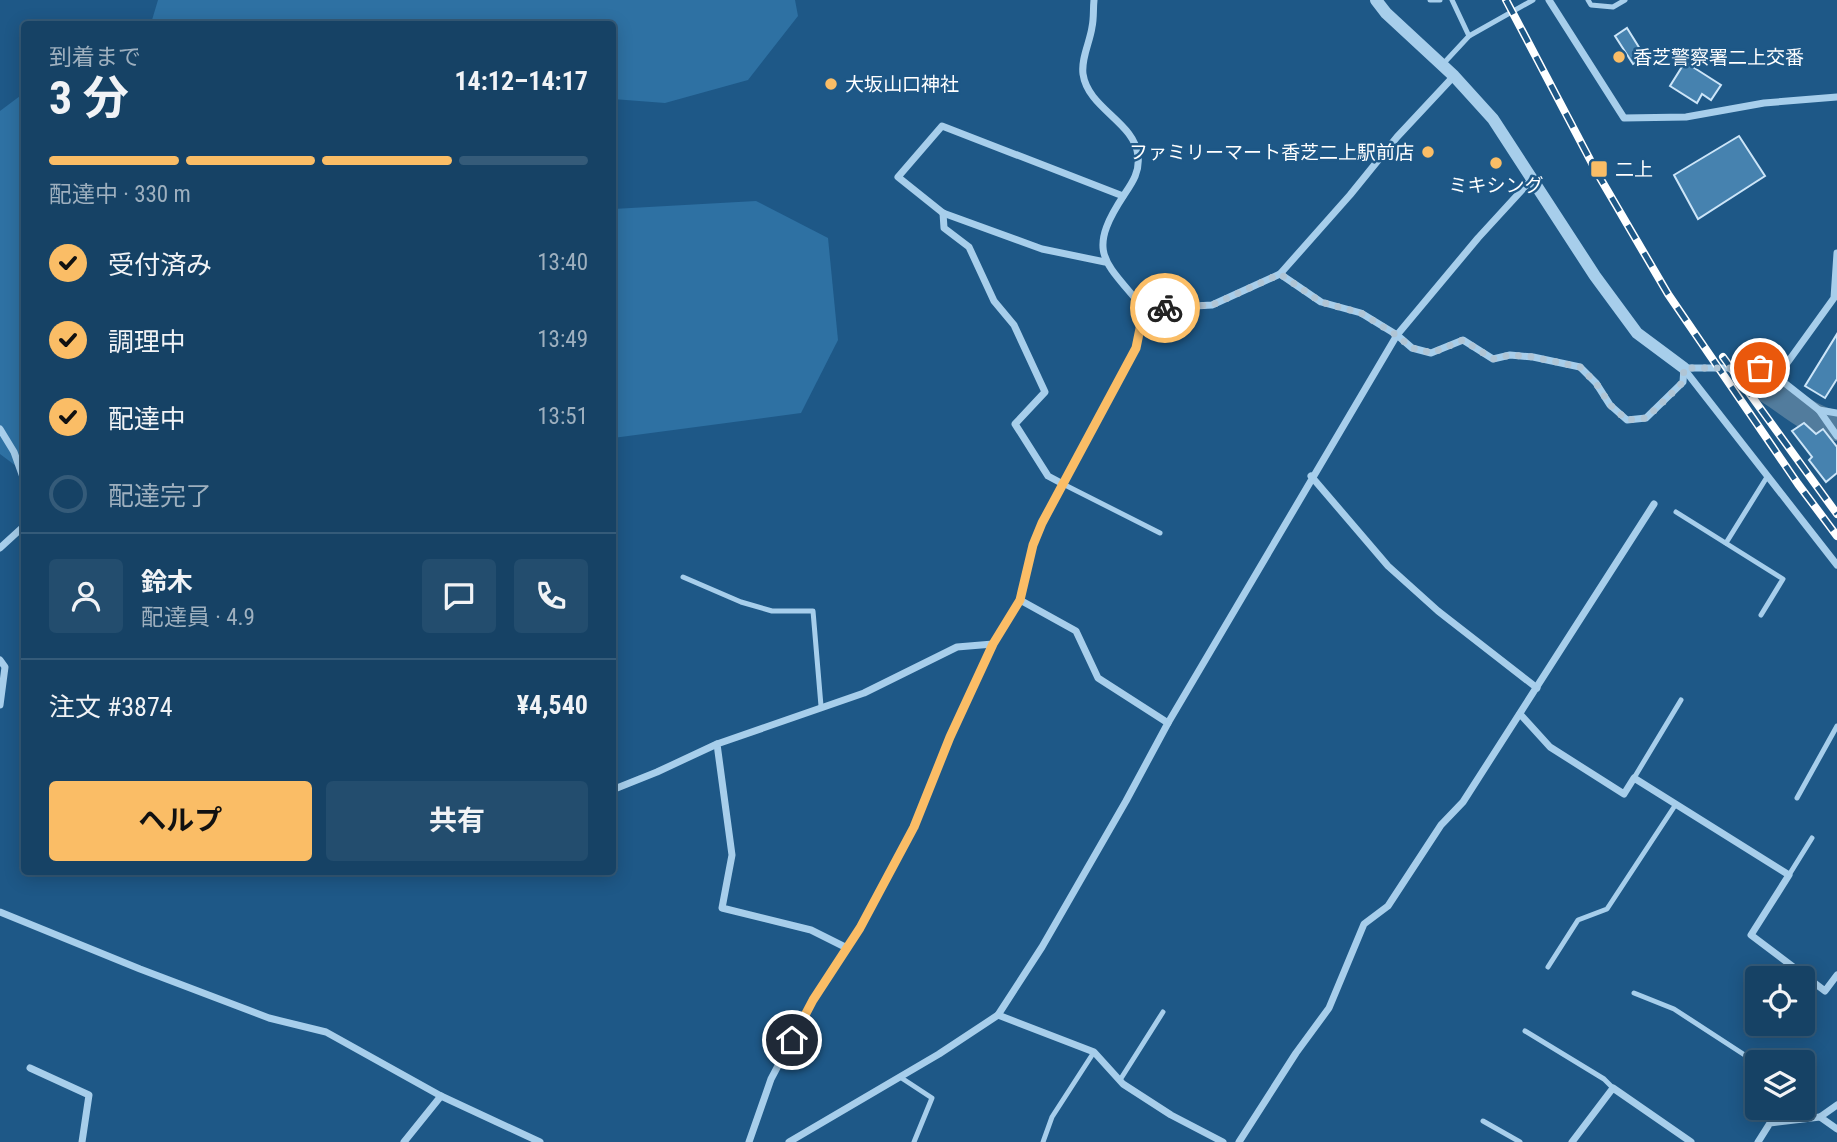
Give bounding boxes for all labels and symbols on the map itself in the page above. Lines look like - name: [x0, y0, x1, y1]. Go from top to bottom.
- place label: 香芝警察署二上交番: [1633, 46, 1804, 69]
- marker: 香芝警察署二上交番: [1611, 49, 1627, 65]
- place label: 大坂山口神社: [845, 73, 959, 96]
- marker: 大坂山口神社: [823, 76, 839, 92]
- place label: ファミリーマート香芝二上駅前店: [1129, 141, 1414, 164]
- marker: ファミリーマート香芝二上駅前店: [1420, 144, 1436, 160]
- marker: ミキシング: [1488, 155, 1504, 171]
- place label: 二上: [1615, 158, 1653, 181]
- marker: 二上: [1589, 159, 1609, 179]
- place label: ミキシング: [1448, 174, 1544, 197]
- courier: [1130, 273, 1200, 343]
- pin: [1730, 338, 1790, 398]
- pin: [762, 1010, 822, 1070]

